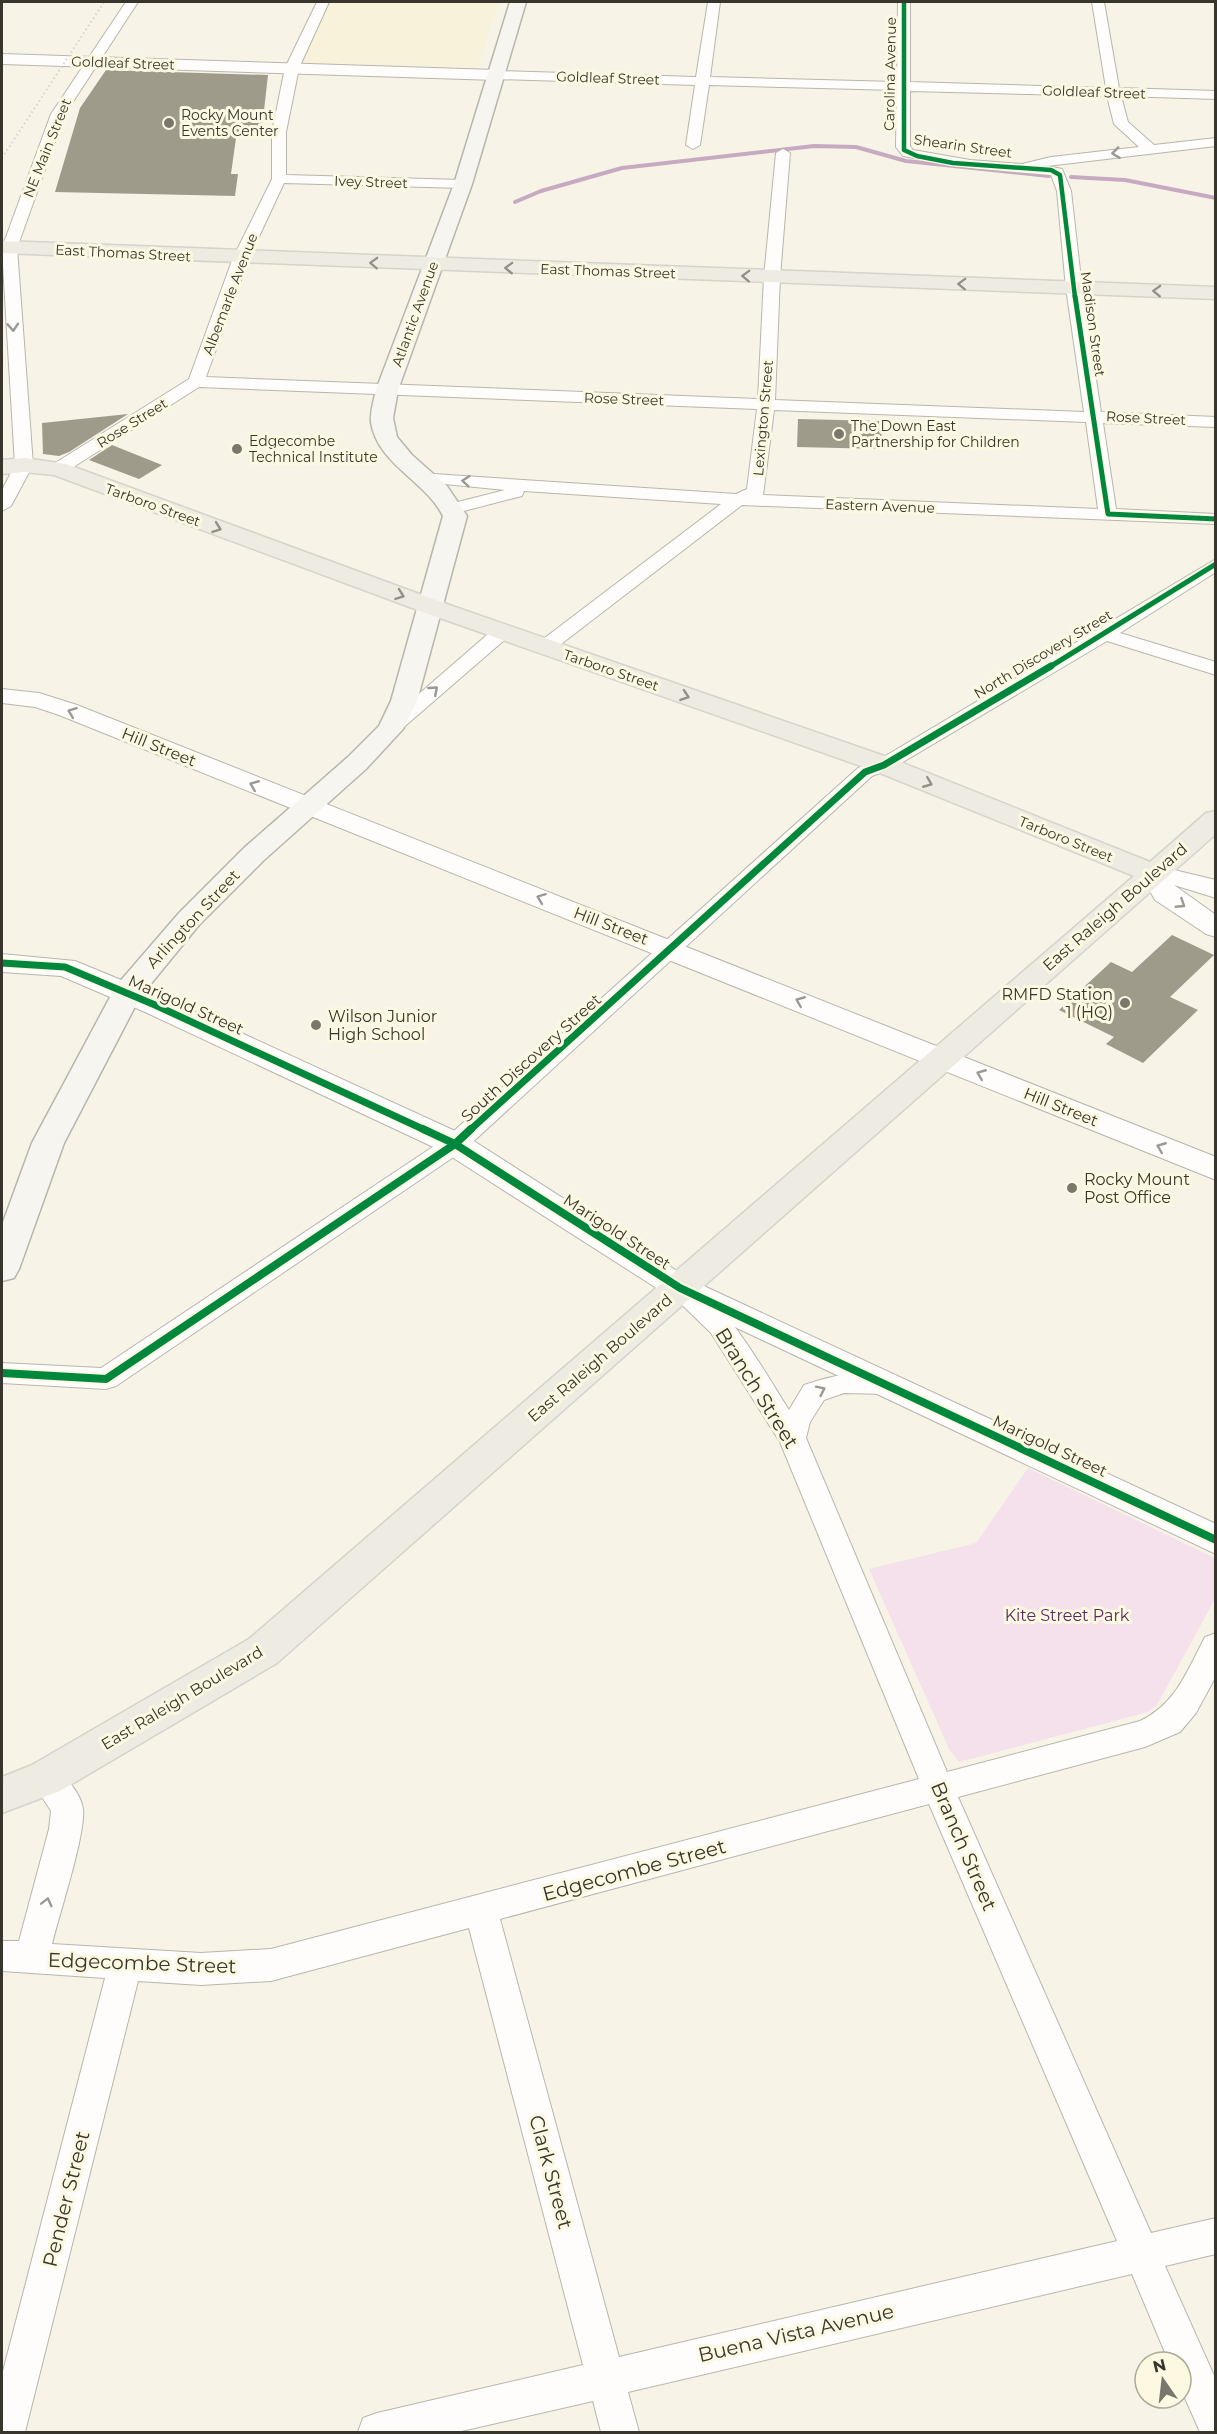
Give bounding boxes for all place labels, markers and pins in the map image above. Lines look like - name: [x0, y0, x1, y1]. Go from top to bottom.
- place label: Rocky Mount Events Center: [181, 106, 279, 140]
- marker: Rocky Mount Events Center: [162, 116, 176, 130]
- place label: The Down East Partnership for Children: [851, 417, 1020, 451]
- marker: The Down East Partnership for Children: [832, 427, 846, 441]
- place label: Edgecombe Technical Institute: [249, 432, 378, 466]
- marker: Edgecombe Technical Institute: [230, 442, 244, 456]
- place label: RMFD Station 1 (HQ): [1002, 985, 1113, 1022]
- marker: RMFD Station 1 (HQ): [1118, 996, 1132, 1010]
- place label: Wilson Junior High School: [328, 1007, 437, 1044]
- marker: Wilson Junior High School: [309, 1018, 323, 1032]
- place label: Rocky Mount Post Office: [1084, 1170, 1190, 1207]
- marker: Rocky Mount Post Office: [1065, 1181, 1079, 1195]

